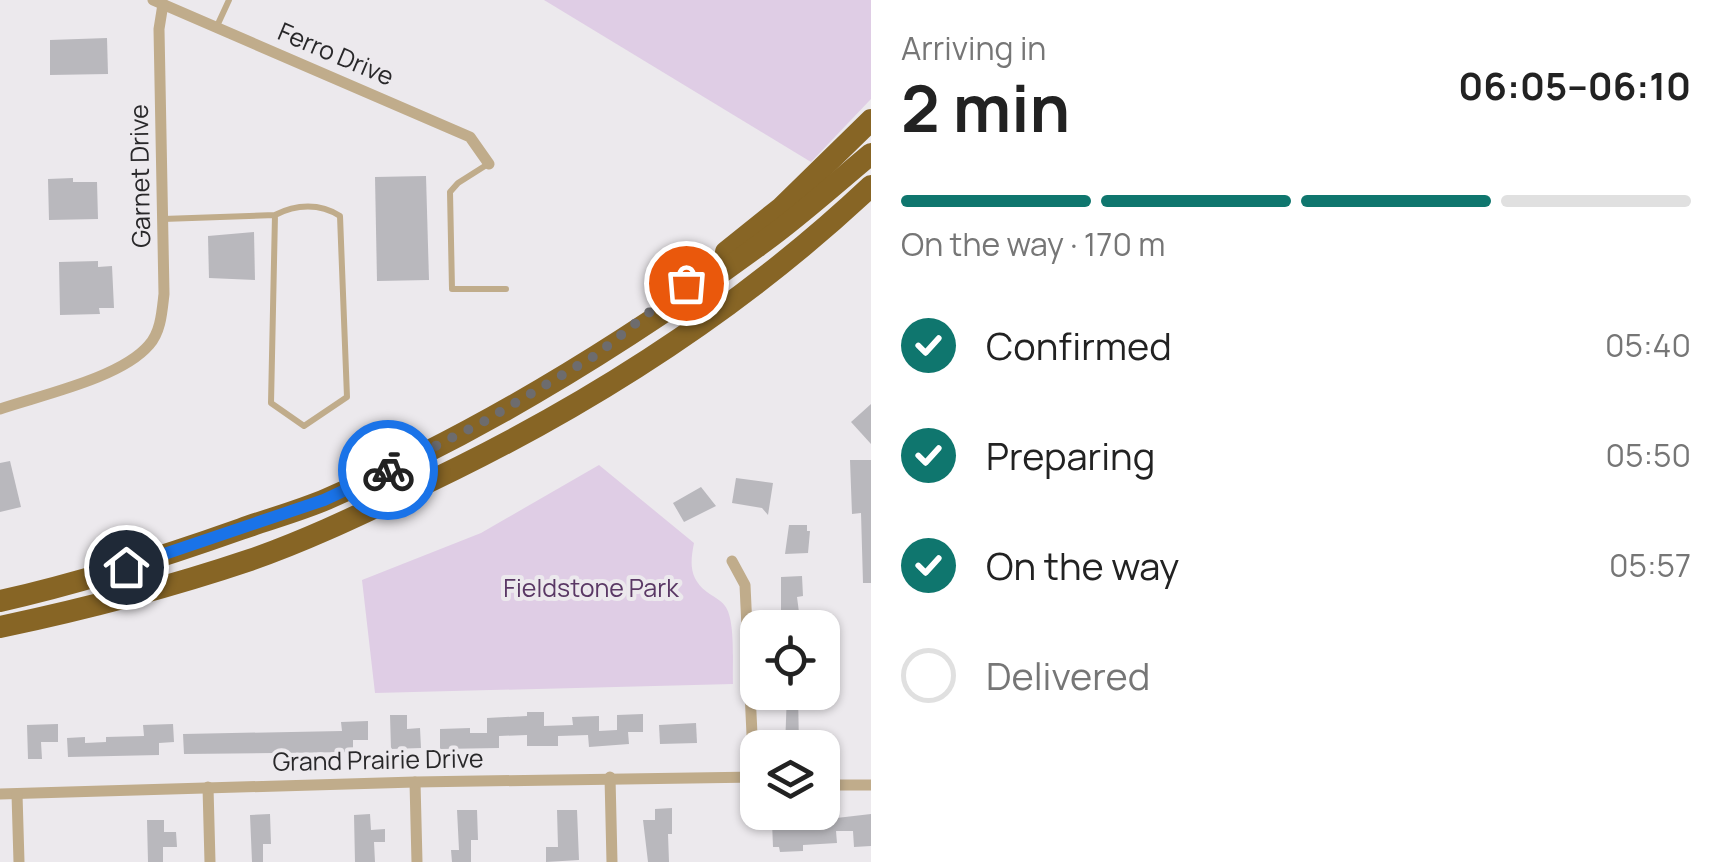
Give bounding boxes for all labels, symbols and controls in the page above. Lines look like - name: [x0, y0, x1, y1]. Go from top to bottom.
- street label: Ferro Drive: [273, 13, 400, 94]
- text: Arriving in: [901, 26, 1046, 70]
- text: 06:05–06:10: [1458, 59, 1691, 111]
- text: 2 min: [901, 63, 1070, 152]
- street label: Garnet Drive: [121, 104, 158, 248]
- text: On the way · 170 m: [901, 222, 1165, 266]
- pin: [644, 241, 729, 326]
- icon: bag: [659, 256, 714, 311]
- icon: check: [901, 318, 956, 373]
- text: Confirmed: [986, 319, 1172, 371]
- text: 05:40: [1605, 323, 1691, 367]
- courier: [338, 420, 438, 520]
- icon: check: [901, 428, 956, 483]
- text: Preparing: [986, 429, 1155, 481]
- text: 05:50: [1605, 433, 1691, 477]
- icon: bike: [361, 443, 416, 498]
- pin: [84, 525, 169, 610]
- icon: check: [901, 538, 956, 593]
- text: On the way: [986, 539, 1179, 591]
- icon: home: [99, 540, 154, 595]
- text: 05:57: [1609, 543, 1691, 587]
- park label: Fieldstone Park: [503, 570, 679, 605]
- map controls: [740, 610, 840, 830]
- button: locate: [740, 610, 840, 710]
- text: Delivered: [986, 649, 1150, 701]
- button: layers: [740, 730, 840, 830]
- street label: Grand Prairie Drive: [272, 740, 484, 779]

